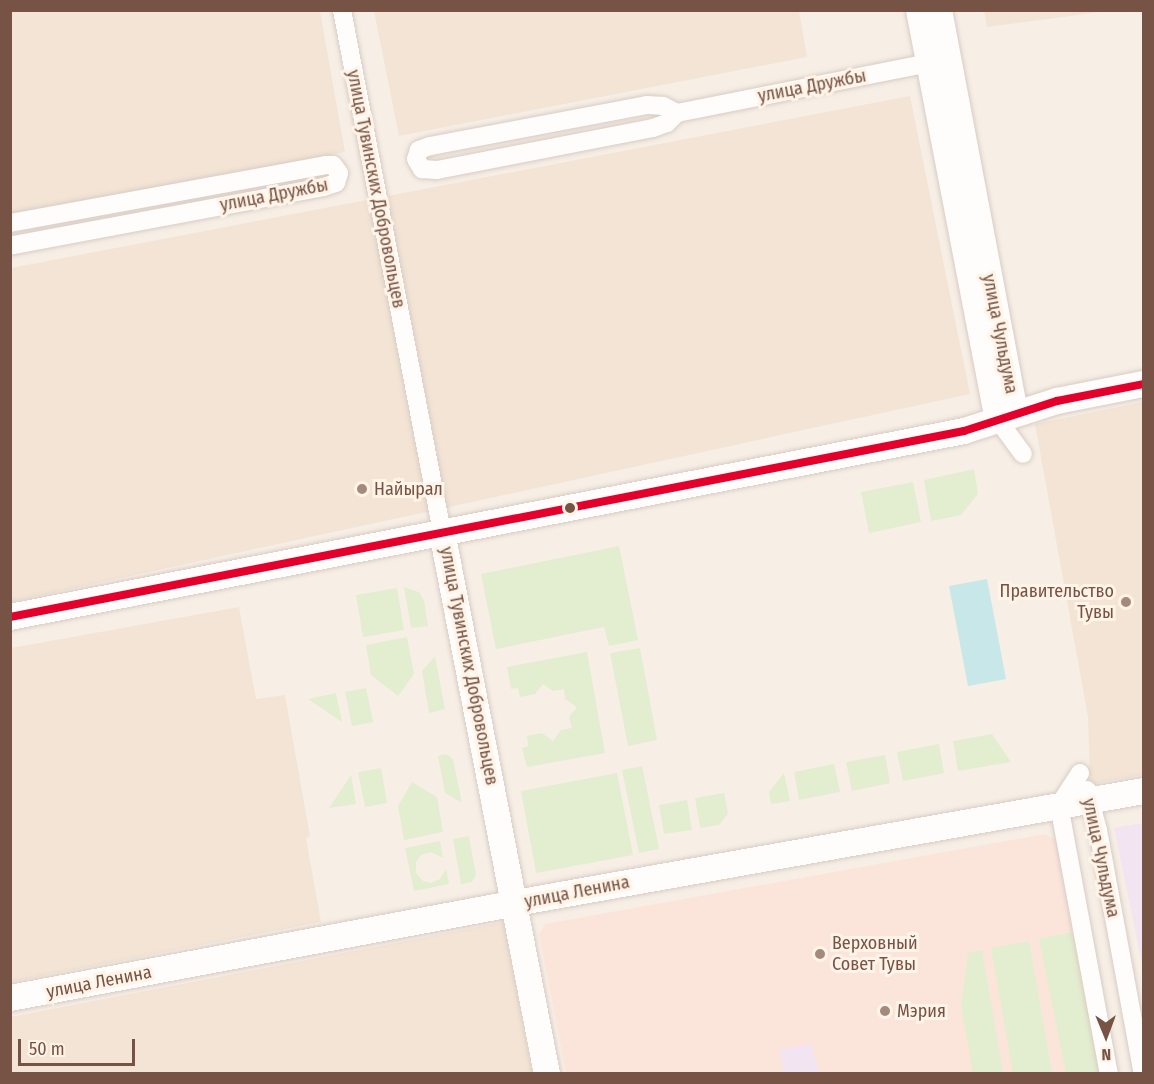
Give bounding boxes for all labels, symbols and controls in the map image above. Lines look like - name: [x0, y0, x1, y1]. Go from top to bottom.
- street label: улица Дружбы: [756, 65, 868, 107]
- street label: улица Тувинских Добровольцев: [342, 68, 410, 310]
- street label: улица Дружбы: [218, 174, 330, 216]
- street label: улица Чульдума: [978, 272, 1022, 396]
- place label: Найырал: [374, 478, 443, 500]
- marker: Найырал: [355, 482, 369, 496]
- unlabelled marker: [564, 502, 576, 514]
- street label: улица Тувинских Добровольцев: [435, 545, 503, 787]
- place label: Правительство Тувы: [1000, 581, 1114, 624]
- marker: Правительство Тувы: [1119, 595, 1133, 609]
- street label: улица Чульдума: [1078, 796, 1124, 920]
- street label: улица Ленина: [523, 871, 631, 913]
- place label: Верховный Совет Тувы: [832, 933, 918, 976]
- marker: Верховный Совет Тувы: [813, 947, 827, 961]
- street label: улица Ленина: [45, 961, 153, 1003]
- place label: Мэрия: [897, 1000, 946, 1022]
- marker: Мэрия: [878, 1004, 892, 1018]
- north arrow: [1076, 1006, 1136, 1066]
- scale bar: [21, 1027, 138, 1065]
- text: 50 m: [29, 1038, 65, 1060]
- text: N: [1101, 1045, 1111, 1064]

